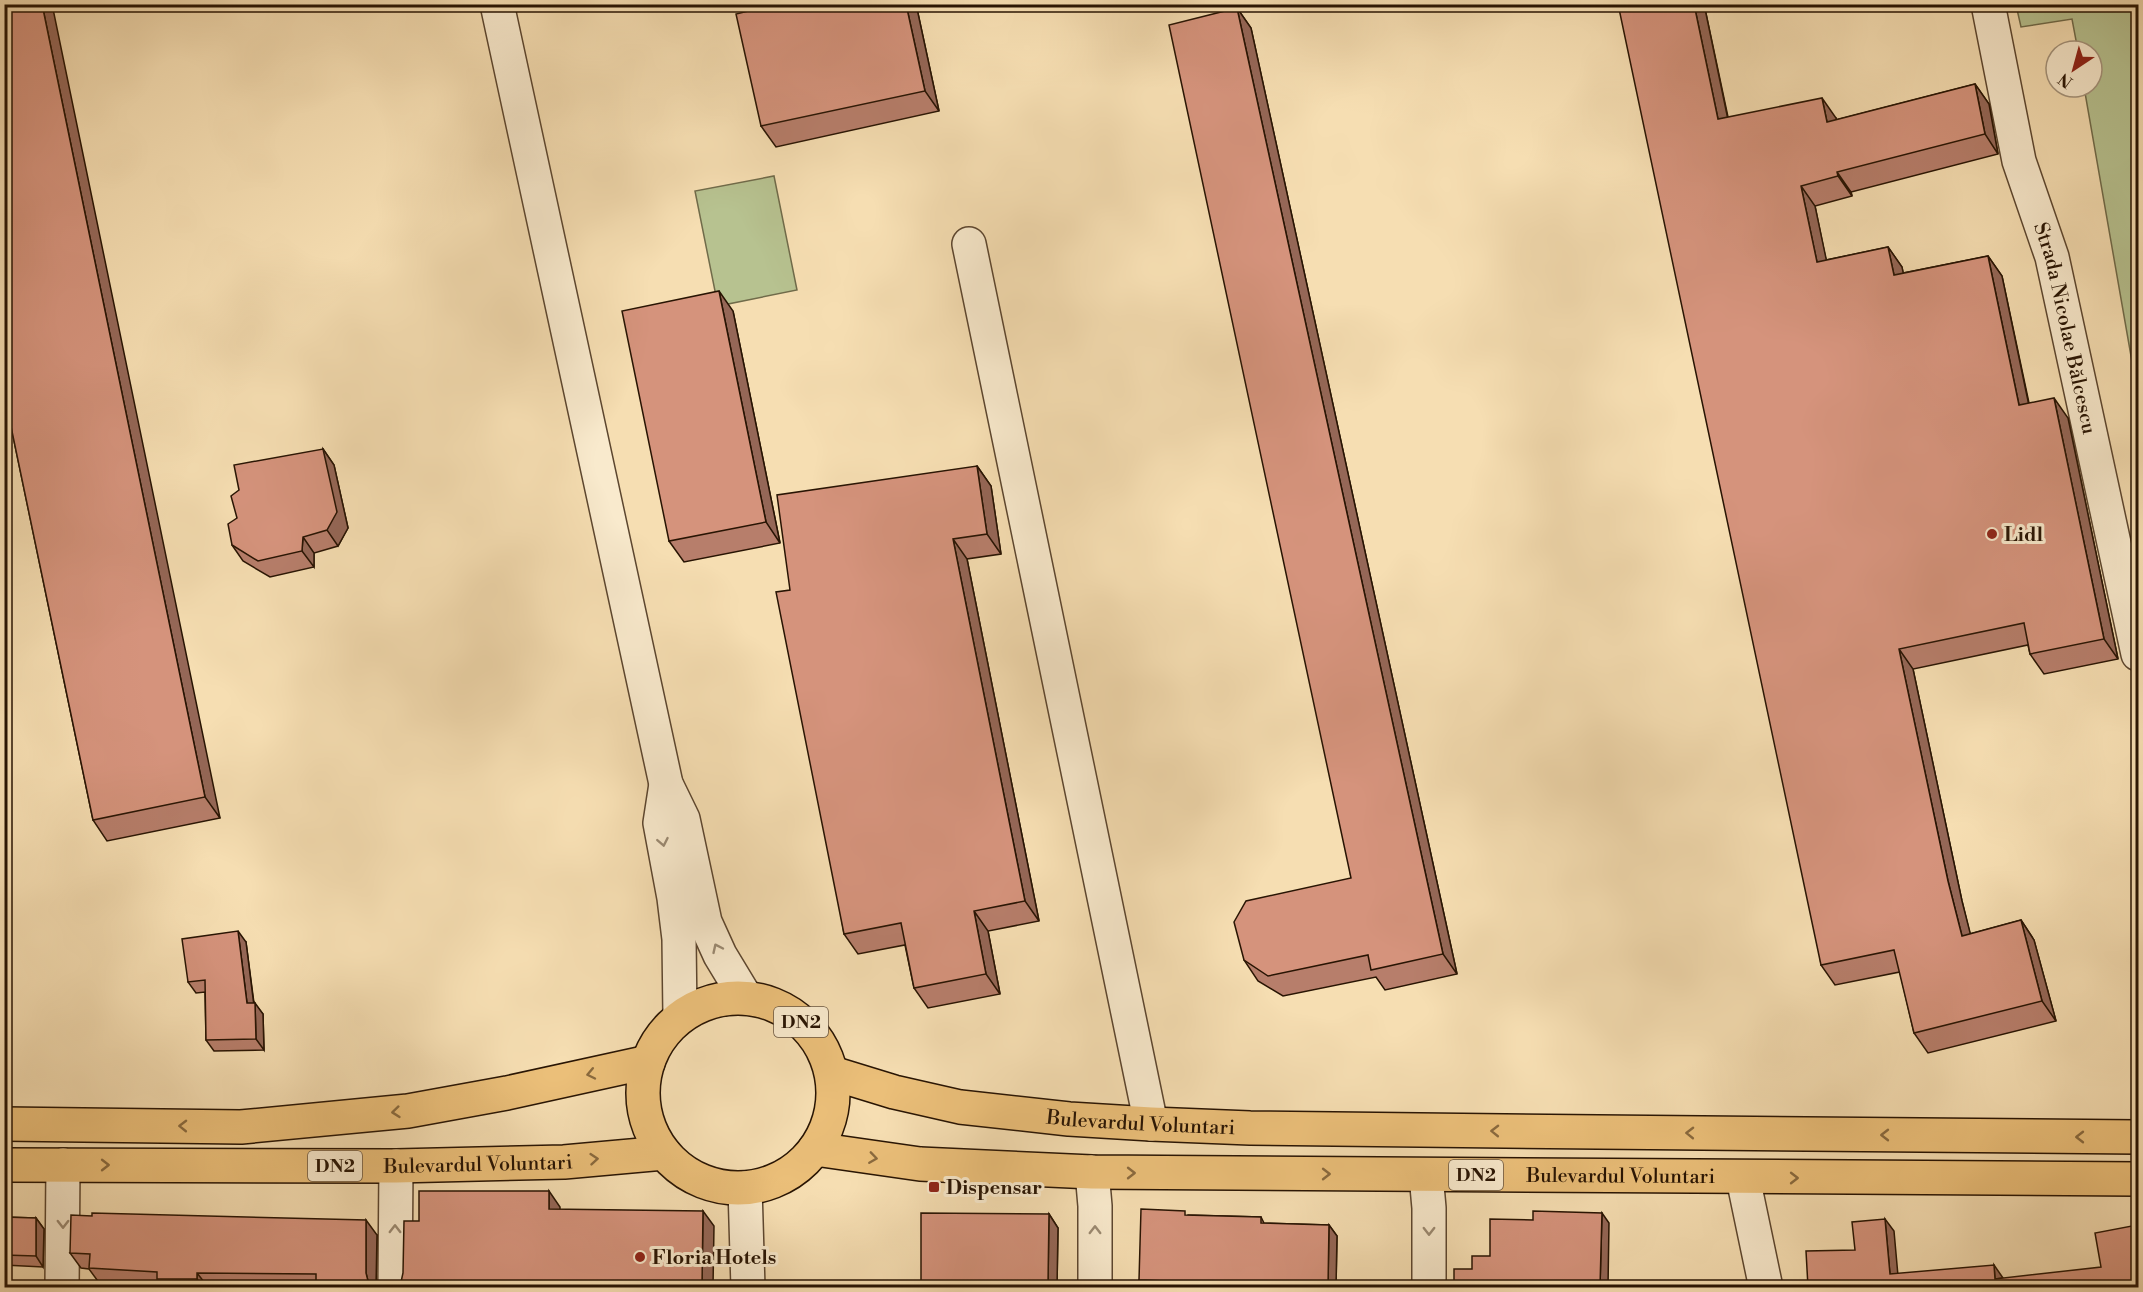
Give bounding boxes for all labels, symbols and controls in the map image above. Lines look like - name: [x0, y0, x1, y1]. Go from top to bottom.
- north arrow: [2044, 39, 2104, 99]
- text: N: [2054, 68, 2077, 92]
- street label: Strada Nicolae Bălcescu: [2027, 220, 2101, 437]
- place label: Lidl: [2004, 523, 2044, 548]
- marker: Lidl: [1985, 527, 1999, 541]
- one-way arrow: [656, 837, 669, 847]
- one-way arrow: [712, 943, 724, 954]
- road number: DN2: [774, 1007, 828, 1037]
- one-way arrow: [586, 1067, 596, 1080]
- one-way arrow: [392, 1105, 401, 1118]
- street label: Bulevardul Voluntari: [1044, 1105, 1236, 1141]
- one-way arrow: [178, 1120, 187, 1132]
- one-way arrow: [1491, 1125, 1500, 1137]
- one-way arrow: [1686, 1127, 1695, 1140]
- one-way arrow: [1881, 1129, 1890, 1141]
- one-way arrow: [2076, 1131, 2085, 1143]
- street label: Bulevardul Voluntari: [382, 1150, 574, 1180]
- road number: DN2: [308, 1151, 362, 1181]
- one-way arrow: [869, 1151, 878, 1163]
- one-way arrow: [589, 1153, 598, 1166]
- one-way arrow: [100, 1159, 109, 1171]
- road number: DN2: [1449, 1160, 1503, 1190]
- street label: Bulevardul Voluntari: [1525, 1164, 1716, 1190]
- one-way arrow: [1126, 1167, 1135, 1179]
- one-way arrow: [1321, 1168, 1330, 1180]
- one-way arrow: [1789, 1172, 1798, 1184]
- place label: Dispensar: [946, 1176, 1042, 1201]
- marker: Dispensar: [927, 1180, 941, 1194]
- one-way arrow: [57, 1219, 69, 1228]
- one-way arrow: [389, 1225, 401, 1234]
- one-way arrow: [1089, 1225, 1101, 1234]
- one-way arrow: [1423, 1227, 1435, 1236]
- place label: Floria Hotels: [652, 1246, 776, 1271]
- marker: Floria Hotels: [633, 1250, 647, 1264]

